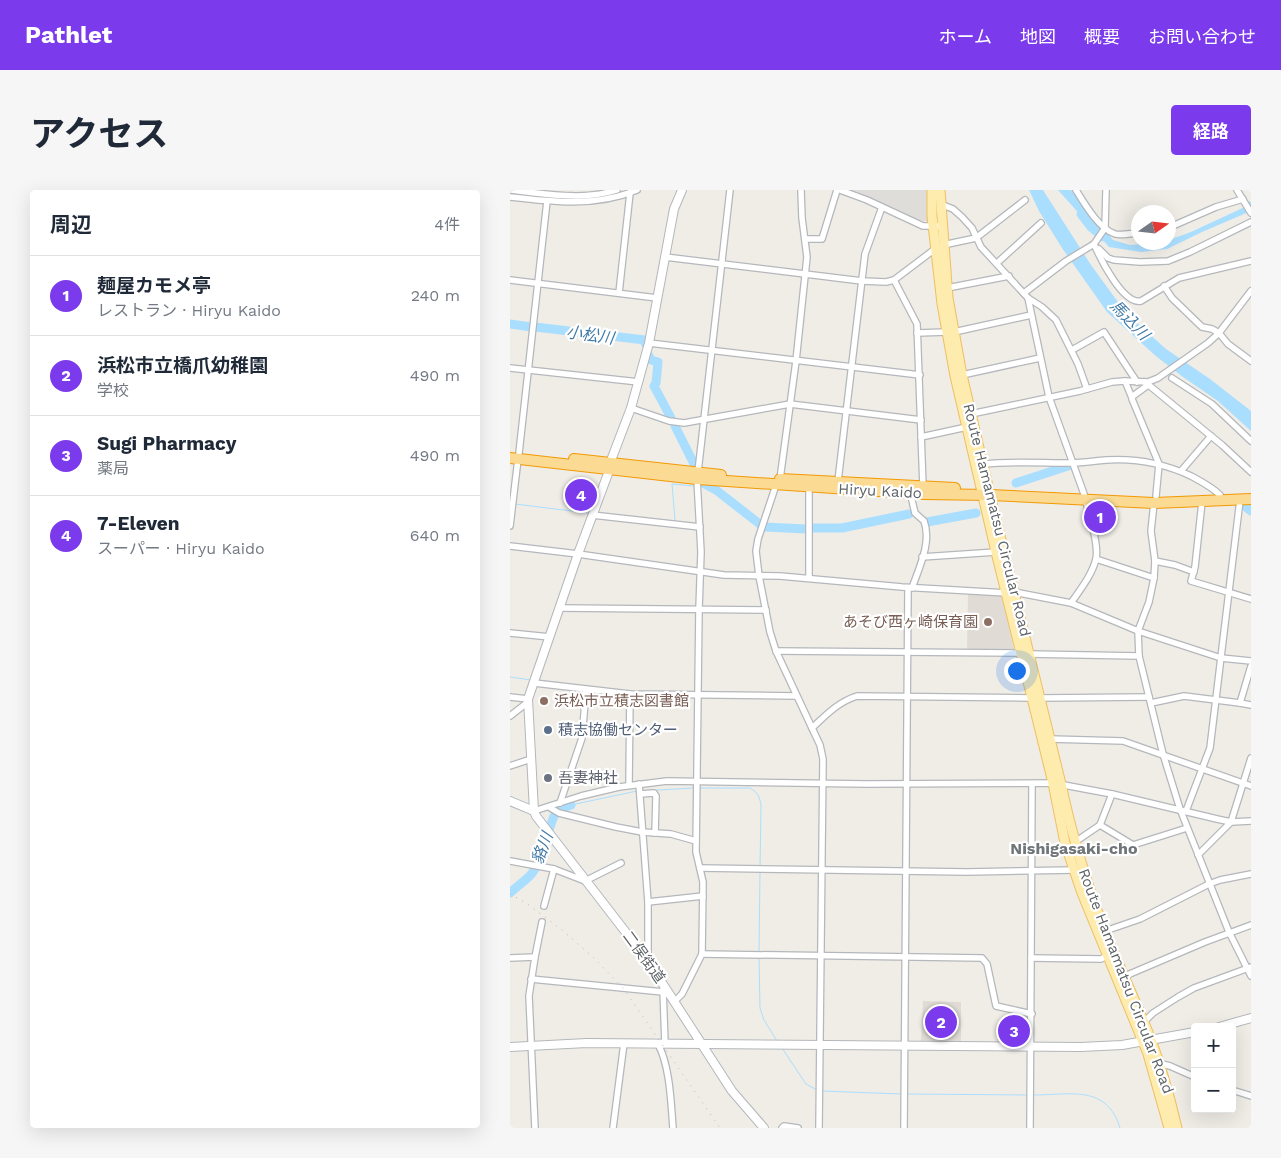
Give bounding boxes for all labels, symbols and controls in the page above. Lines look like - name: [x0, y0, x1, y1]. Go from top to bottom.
- text: Pathlet: [25, 21, 112, 49]
- text: ホーム: [939, 26, 992, 47]
- text: 地図: [1020, 26, 1056, 47]
- text: 概要: [1084, 26, 1120, 47]
- text: お問い合わせ: [1148, 26, 1256, 47]
- button: 経路: [1171, 105, 1251, 155]
- text: アクセス: [30, 113, 168, 155]
- north arrow: [1131, 205, 1176, 250]
- text: 周辺: [50, 212, 92, 237]
- text: 4件: [434, 215, 460, 234]
- text: 麺屋カモメ亭: [97, 274, 211, 297]
- text: 1: [63, 286, 69, 305]
- text: 240 m: [411, 286, 460, 305]
- water label: 馬込川: [1106, 296, 1155, 345]
- text: レストラン · Hiryu Kaido: [97, 301, 281, 320]
- water label: 小松川: [565, 322, 617, 348]
- text: 浜松市立橋爪幼稚園: [97, 354, 268, 377]
- text: 2: [61, 366, 71, 385]
- text: 490 m: [410, 366, 460, 385]
- text: 学校: [97, 381, 129, 400]
- street label: Route Hamamatsu Circular Road: [959, 402, 1035, 638]
- text: Sugi Pharmacy: [97, 432, 236, 455]
- text: 3: [61, 446, 71, 465]
- text: 490 m: [410, 446, 460, 465]
- text: 薬局: [97, 459, 129, 478]
- pin: 4: [565, 476, 597, 514]
- street label: Hiryu Kaido: [838, 480, 922, 502]
- pin: 1: [1084, 498, 1116, 536]
- text: 7-Eleven: [97, 512, 180, 535]
- text: 4: [61, 526, 71, 545]
- text: 640 m: [410, 526, 460, 545]
- text: スーパー · Hiryu Kaido: [97, 539, 265, 558]
- place label: あそび西ヶ崎保育園: [843, 613, 978, 631]
- marker: あそび西ヶ崎保育園: [982, 616, 994, 628]
- your location: [1004, 658, 1030, 684]
- place label: 浜松市立積志図書館: [554, 692, 689, 710]
- marker: 浜松市立積志図書館: [538, 695, 550, 707]
- place label: 積志協働センター: [558, 721, 678, 739]
- marker: 積志協働センター: [542, 724, 554, 736]
- place label: 吾妻神社: [558, 769, 618, 787]
- marker: 吾妻神社: [542, 772, 554, 784]
- water label: 貉川: [527, 828, 557, 866]
- district label: Nishigasaki-cho: [1010, 839, 1138, 858]
- street label: Route Hamamatsu Circular Road: [1075, 866, 1177, 1096]
- street label: 二俣街道: [619, 927, 669, 987]
- pin: 2: [925, 1003, 957, 1041]
- pin: 3: [998, 1012, 1030, 1050]
- map controls: [1191, 1023, 1236, 1113]
- button: +: [1191, 1023, 1236, 1068]
- button: −: [1191, 1068, 1236, 1113]

